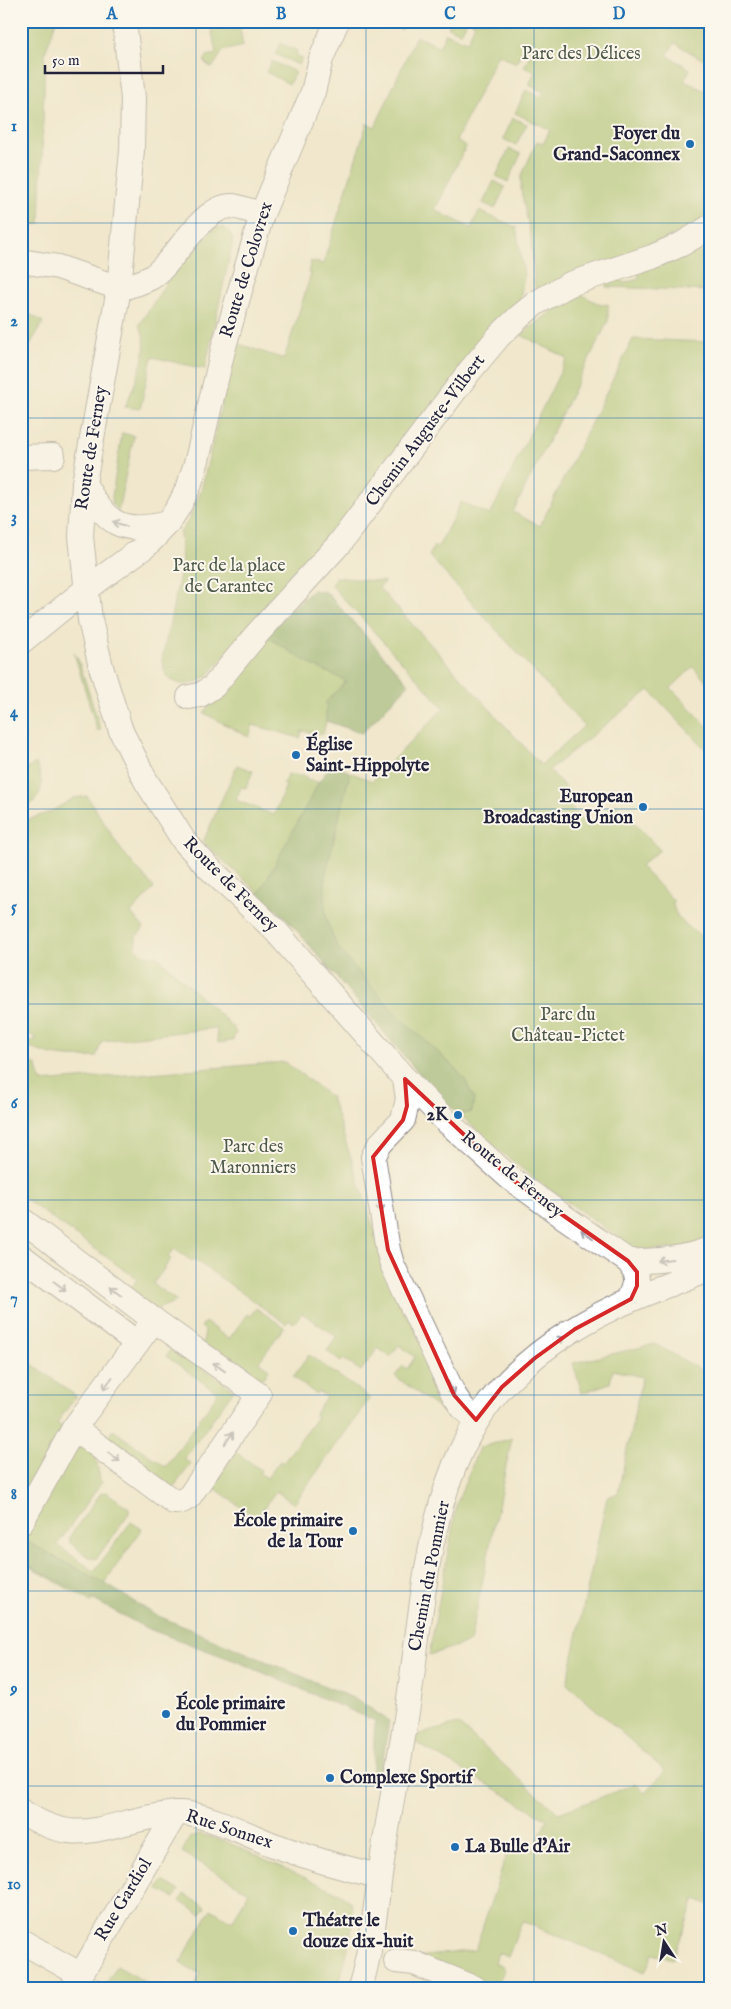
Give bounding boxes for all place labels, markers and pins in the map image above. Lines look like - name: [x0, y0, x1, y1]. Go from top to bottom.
- place label: Foyer du Grand-Saconnex: [553, 123, 681, 167]
- marker: Foyer du Grand-Saconnex: [684, 138, 696, 150]
- place label: Église Saint-Hippolyte: [306, 732, 430, 778]
- marker: Église Saint-Hippolyte: [290, 749, 302, 761]
- place label: European Broadcasting Union: [483, 786, 633, 830]
- marker: European Broadcasting Union: [637, 801, 649, 813]
- place label: 2K: [427, 1104, 449, 1127]
- marker: 2K: [452, 1109, 464, 1121]
- place label: École primaire de la Tour: [234, 1508, 344, 1554]
- marker: École primaire de la Tour: [347, 1525, 359, 1537]
- place label: École primaire du Pommier: [176, 1691, 286, 1737]
- marker: École primaire du Pommier: [160, 1708, 172, 1720]
- place label: Complexe Sportif: [340, 1767, 476, 1790]
- marker: Complexe Sportif: [324, 1772, 336, 1784]
- place label: La Bulle d'Air: [465, 1836, 571, 1859]
- marker: La Bulle d'Air: [449, 1841, 461, 1853]
- place label: Théatre le douze dix-huit: [302, 1910, 414, 1954]
- marker: Théatre le douze dix-huit: [287, 1925, 299, 1937]

